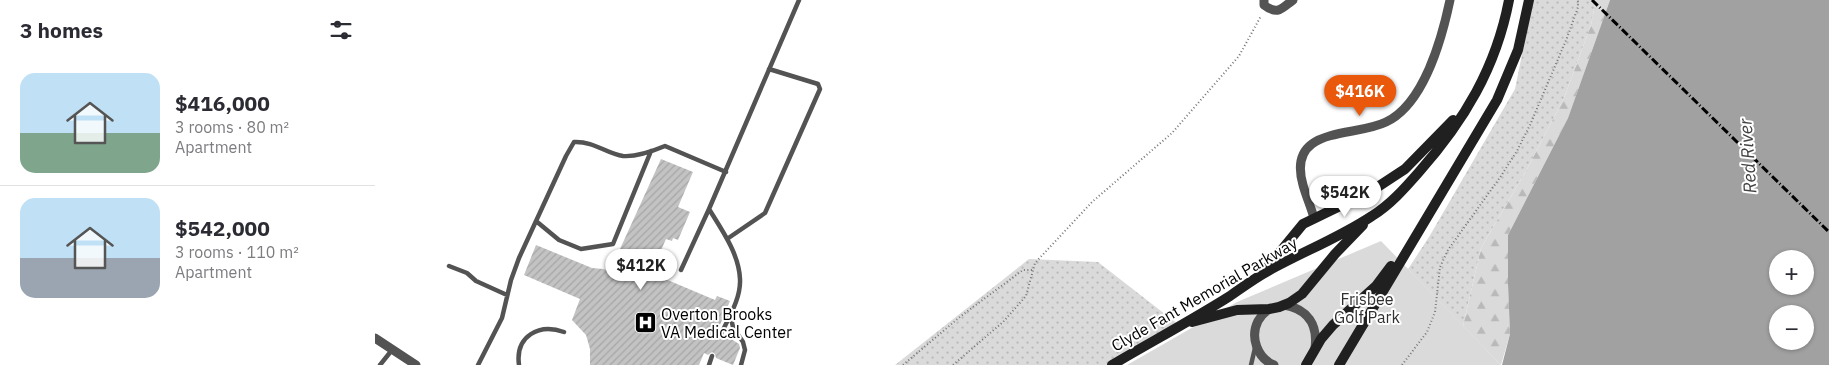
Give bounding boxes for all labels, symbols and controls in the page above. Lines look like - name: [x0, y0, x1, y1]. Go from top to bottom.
- text: 3 homes: [20, 16, 103, 44]
- icon: filters: [327, 16, 355, 44]
- pin: $416K: [1325, 74, 1395, 117]
- text: $416K: [1335, 81, 1385, 101]
- text: $416,000: [175, 89, 270, 117]
- icon: home: [60, 93, 120, 153]
- text: 3 rooms · 80 m²: [175, 117, 289, 137]
- water label: Red River: [1733, 117, 1762, 194]
- text: Apartment: [175, 137, 252, 157]
- pin: $542K: [1310, 176, 1380, 218]
- text: $542K: [1320, 182, 1370, 202]
- text: $542,000: [175, 214, 270, 242]
- icon: home: [60, 218, 120, 278]
- street label: Clyde Fant Memorial Parkway: [1107, 232, 1301, 356]
- text: 3 rooms · 110 m²: [175, 242, 299, 262]
- pin: $412K: [606, 248, 676, 291]
- map controls: [1769, 250, 1814, 350]
- button: +: [1769, 250, 1814, 295]
- text: $412K: [616, 255, 666, 275]
- text: Apartment: [175, 262, 252, 282]
- park label: Frisbee Golf Park: [1334, 289, 1400, 327]
- place label: Overton Brooks VA Medical Center: [661, 304, 792, 342]
- button: −: [1769, 305, 1814, 350]
- hospital icon: Overton Brooks VA Medical Center: [633, 311, 657, 335]

